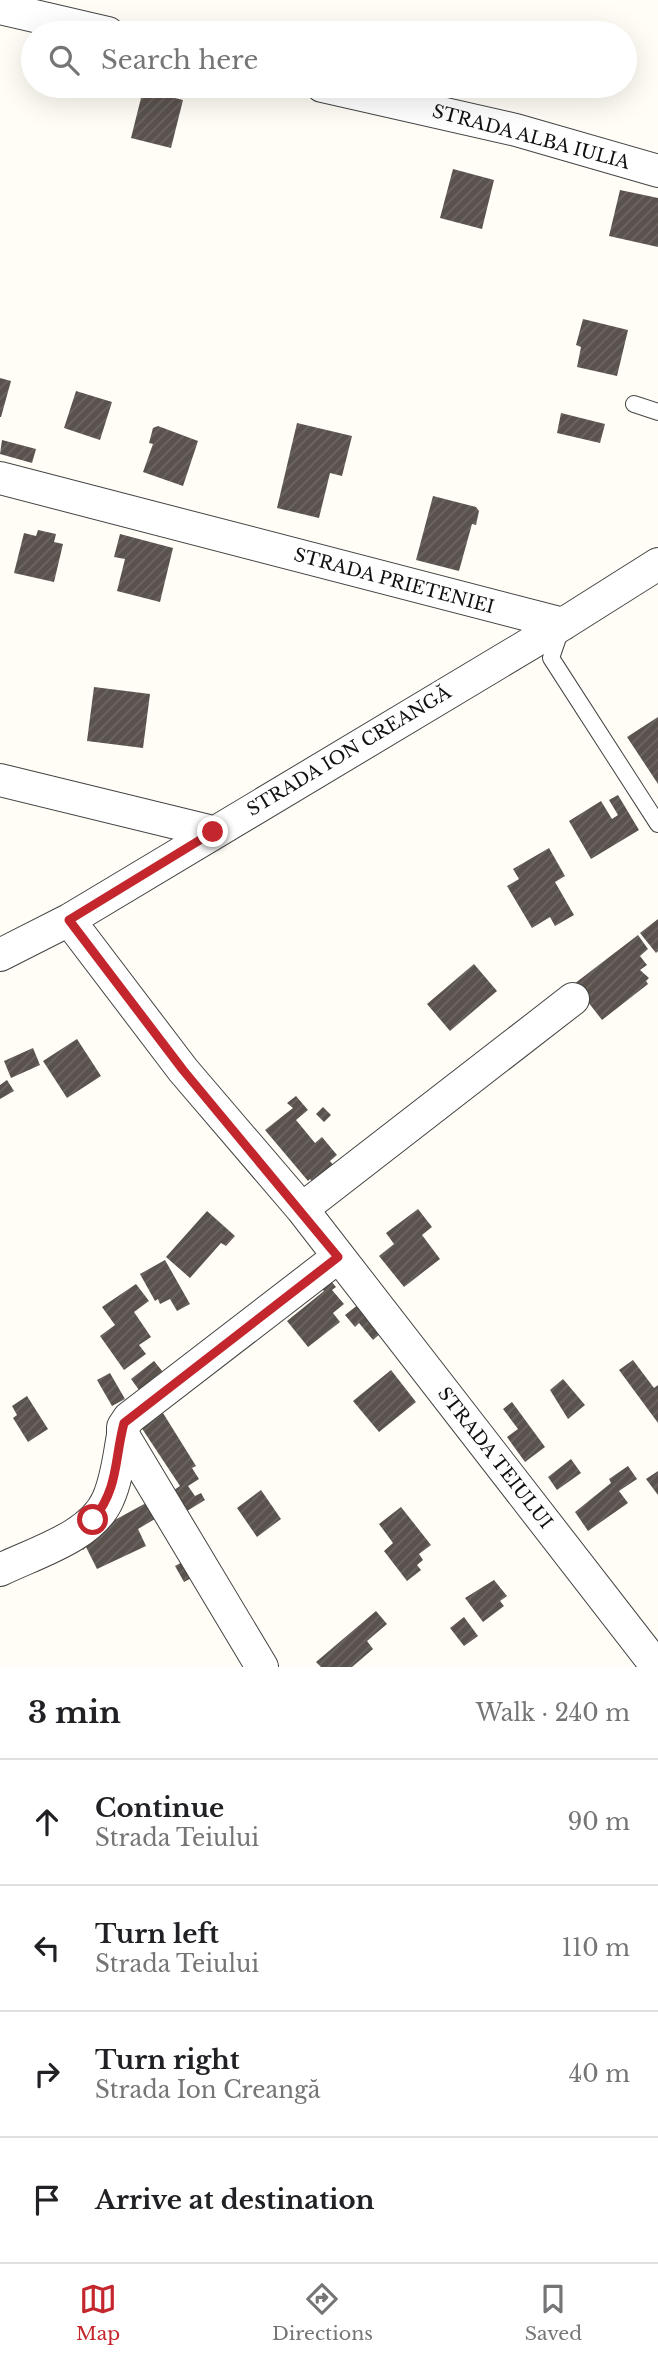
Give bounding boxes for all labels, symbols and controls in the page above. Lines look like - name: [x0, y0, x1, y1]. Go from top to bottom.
- search box: [21, 21, 637, 98]
- icon: search: [45, 41, 83, 79]
- text: Search here: [101, 44, 258, 76]
- street label: STRADA ALBA IULIA: [430, 100, 633, 174]
- street label: STRADA PRIETENIEI: [291, 544, 497, 618]
- street label: STRADA ION CREANGĂ: [242, 680, 456, 821]
- route end: [197, 816, 228, 847]
- street label: STRADA TEIULUI: [433, 1383, 557, 1533]
- route start: [77, 1504, 108, 1535]
- text: 3 min: [28, 1694, 121, 1731]
- text: Walk · 240 m: [476, 1699, 630, 1727]
- text: Continue: [95, 1792, 224, 1824]
- icon: ahead: [28, 1803, 66, 1841]
- text: 90 m: [568, 1808, 630, 1836]
- text: Strada Teiului: [95, 1824, 259, 1852]
- text: Turn left: [95, 1918, 219, 1950]
- icon: left: [28, 1929, 66, 1967]
- text: 110 m: [562, 1934, 630, 1962]
- text: Strada Teiului: [95, 1950, 259, 1978]
- text: Turn right: [95, 2044, 240, 2076]
- icon: right: [28, 2055, 66, 2093]
- text: 40 m: [569, 2060, 630, 2088]
- text: Strada Ion Creangă: [95, 2076, 321, 2104]
- icon: arrive: [28, 2181, 66, 2219]
- text: Arrive at destination: [95, 2184, 375, 2216]
- tab: Map: [76, 2280, 120, 2345]
- tab: Directions: [272, 2280, 373, 2345]
- tab: Saved: [525, 2280, 582, 2345]

